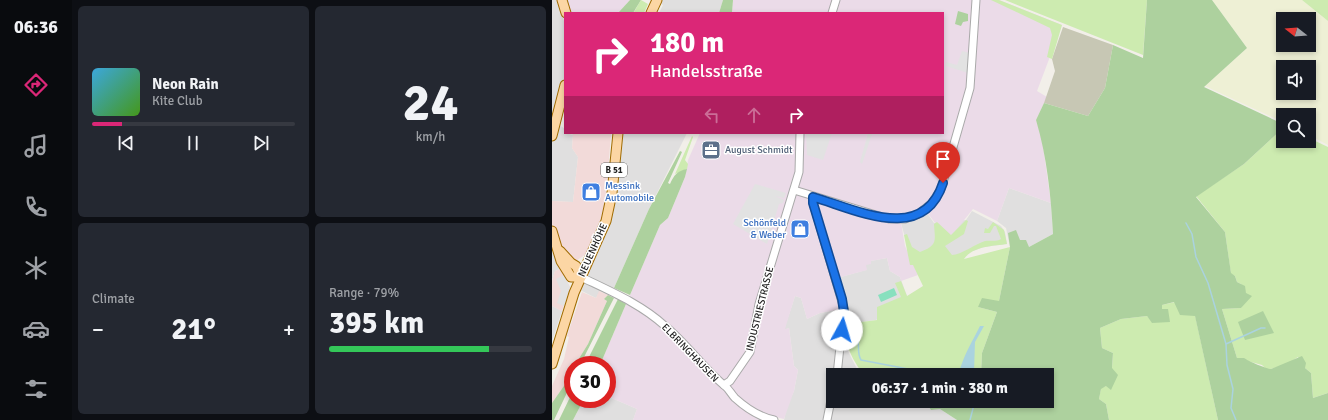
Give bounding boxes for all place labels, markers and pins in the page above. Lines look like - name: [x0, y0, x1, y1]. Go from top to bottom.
- office icon: August Schmidt: [700, 139, 722, 161]
- pin: [926, 142, 960, 183]
- place label: August Schmidt: [725, 144, 793, 156]
- place label: Messink Automobile: [605, 180, 654, 204]
- shop icon: Messink Automobile: [580, 181, 602, 203]
- place label: Schönfeld & Weber: [743, 217, 786, 241]
- shop icon: Schönfeld & Weber: [789, 218, 811, 240]

